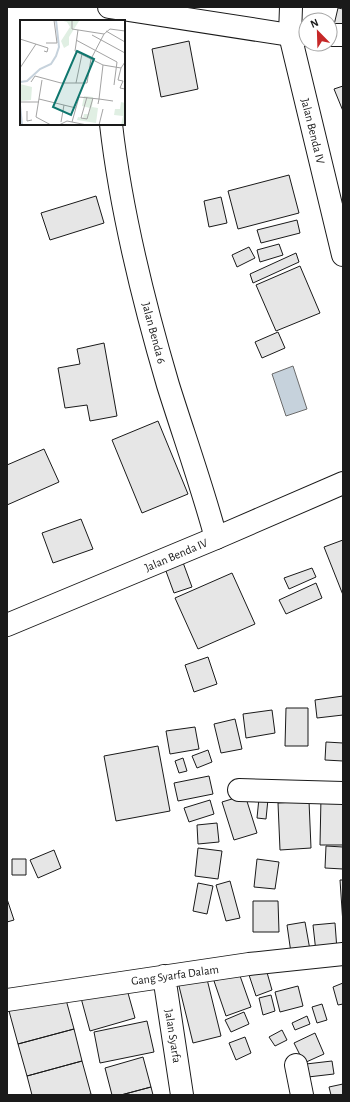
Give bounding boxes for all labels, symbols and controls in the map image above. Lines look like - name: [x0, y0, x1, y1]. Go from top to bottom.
- north arrow: [298, 12, 338, 52]
- text: N: [309, 17, 320, 30]
- inset map: [20, 20, 125, 125]
- street label: Jalan Benda IV: [299, 97, 327, 165]
- street label: Jalan Benda 6: [140, 301, 168, 365]
- street label: Jalan Benda IV: [143, 536, 209, 574]
- street label: Gang Syarfa Dalam: [130, 963, 220, 988]
- street label: Jalan Syarfa: [162, 1008, 183, 1064]

